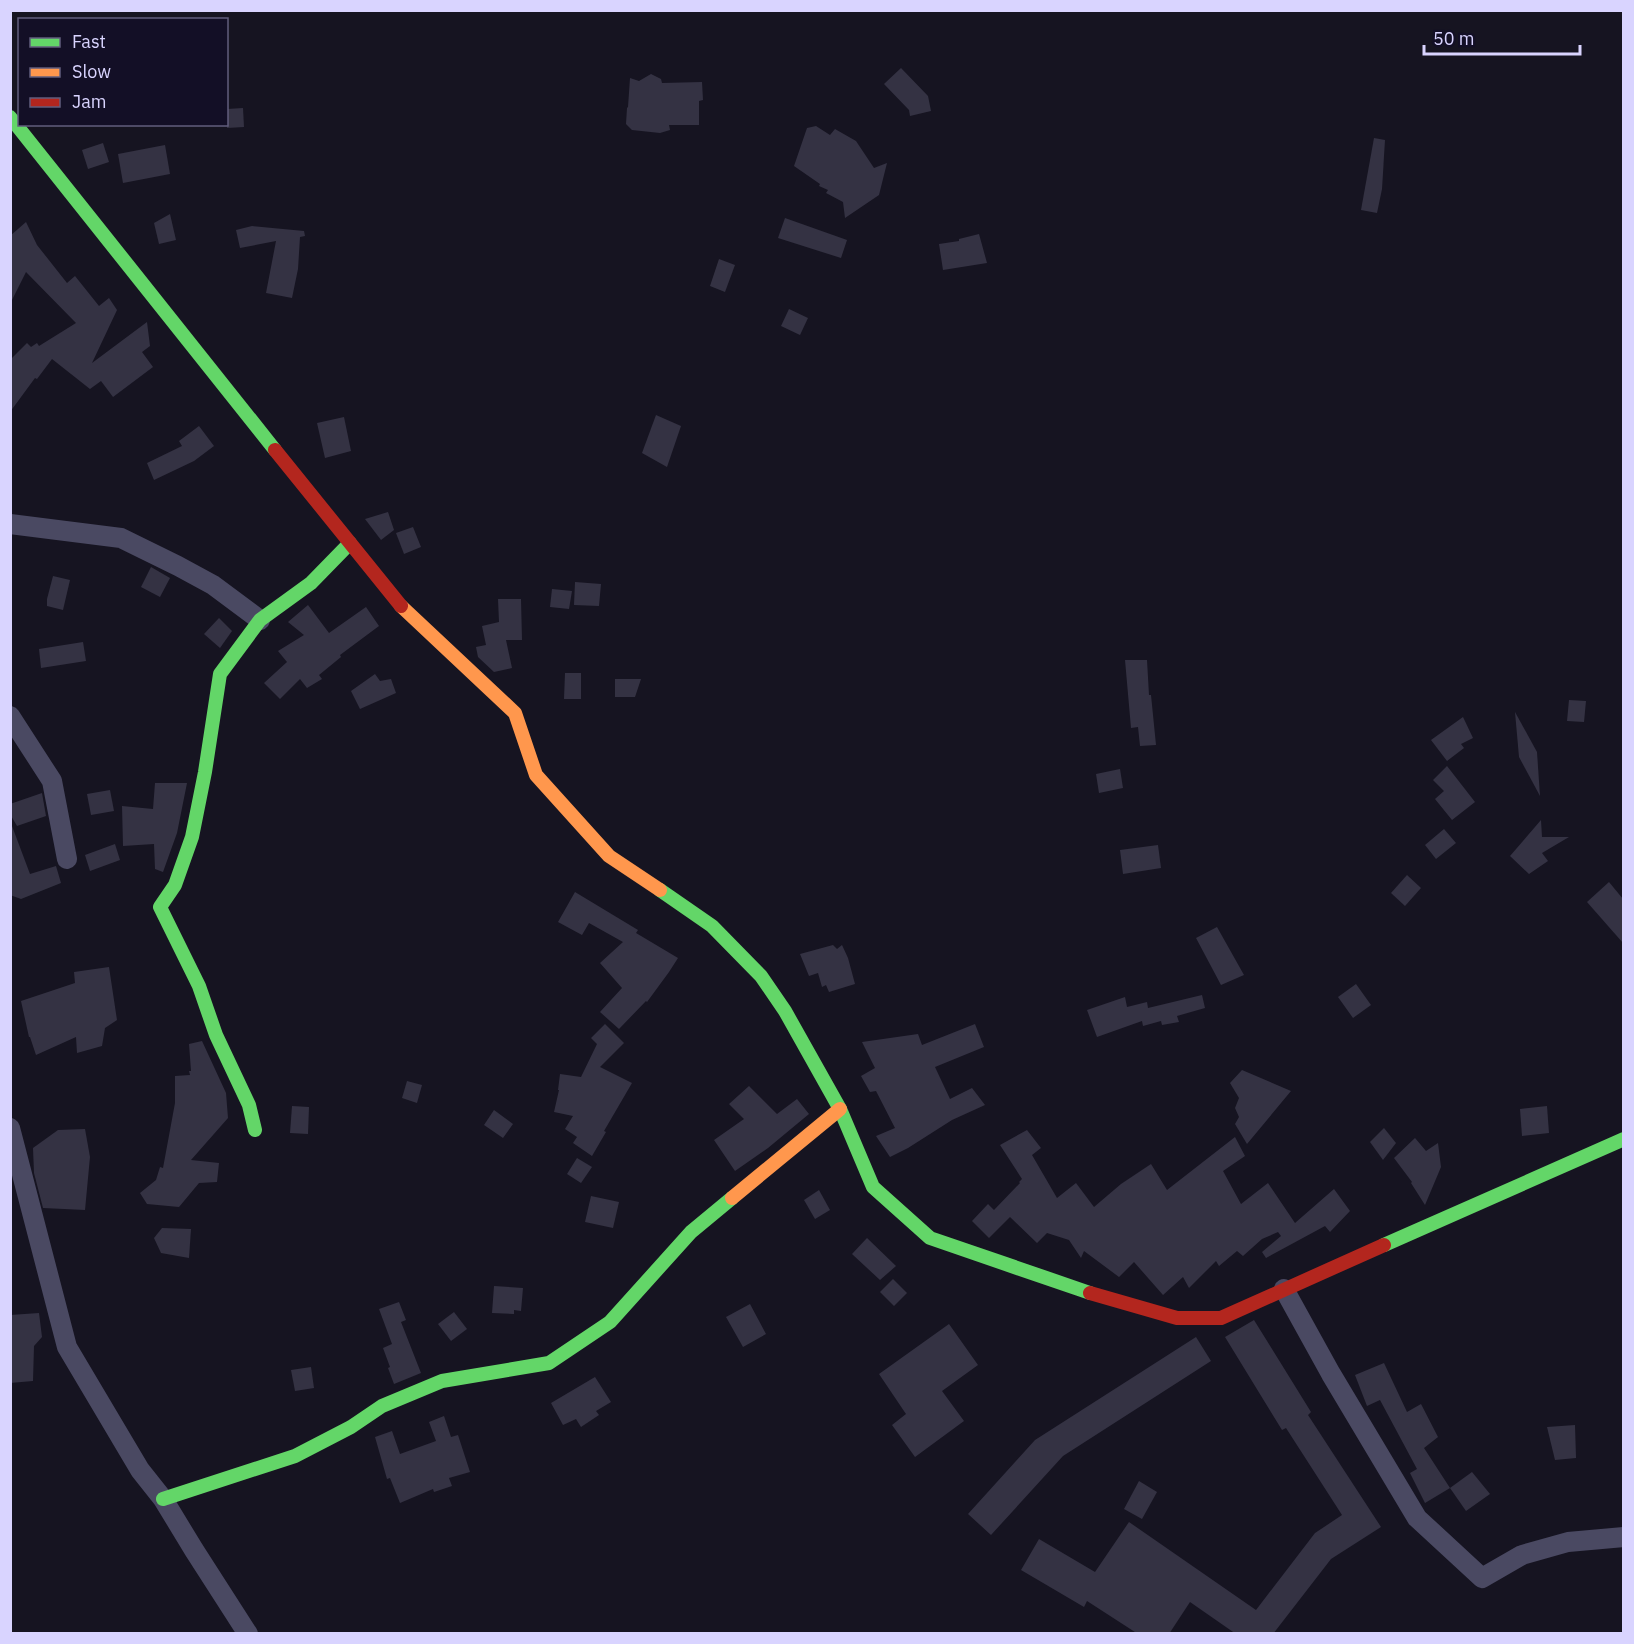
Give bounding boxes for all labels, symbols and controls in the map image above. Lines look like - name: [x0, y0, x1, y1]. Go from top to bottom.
- legend: [18, 18, 228, 126]
- scale bar: [1424, 18, 1580, 56]
- text: 50 m: [1433, 27, 1475, 50]
- text: Fast: [72, 30, 106, 53]
- text: Slow: [72, 60, 111, 83]
- text: Jam: [72, 90, 107, 113]

